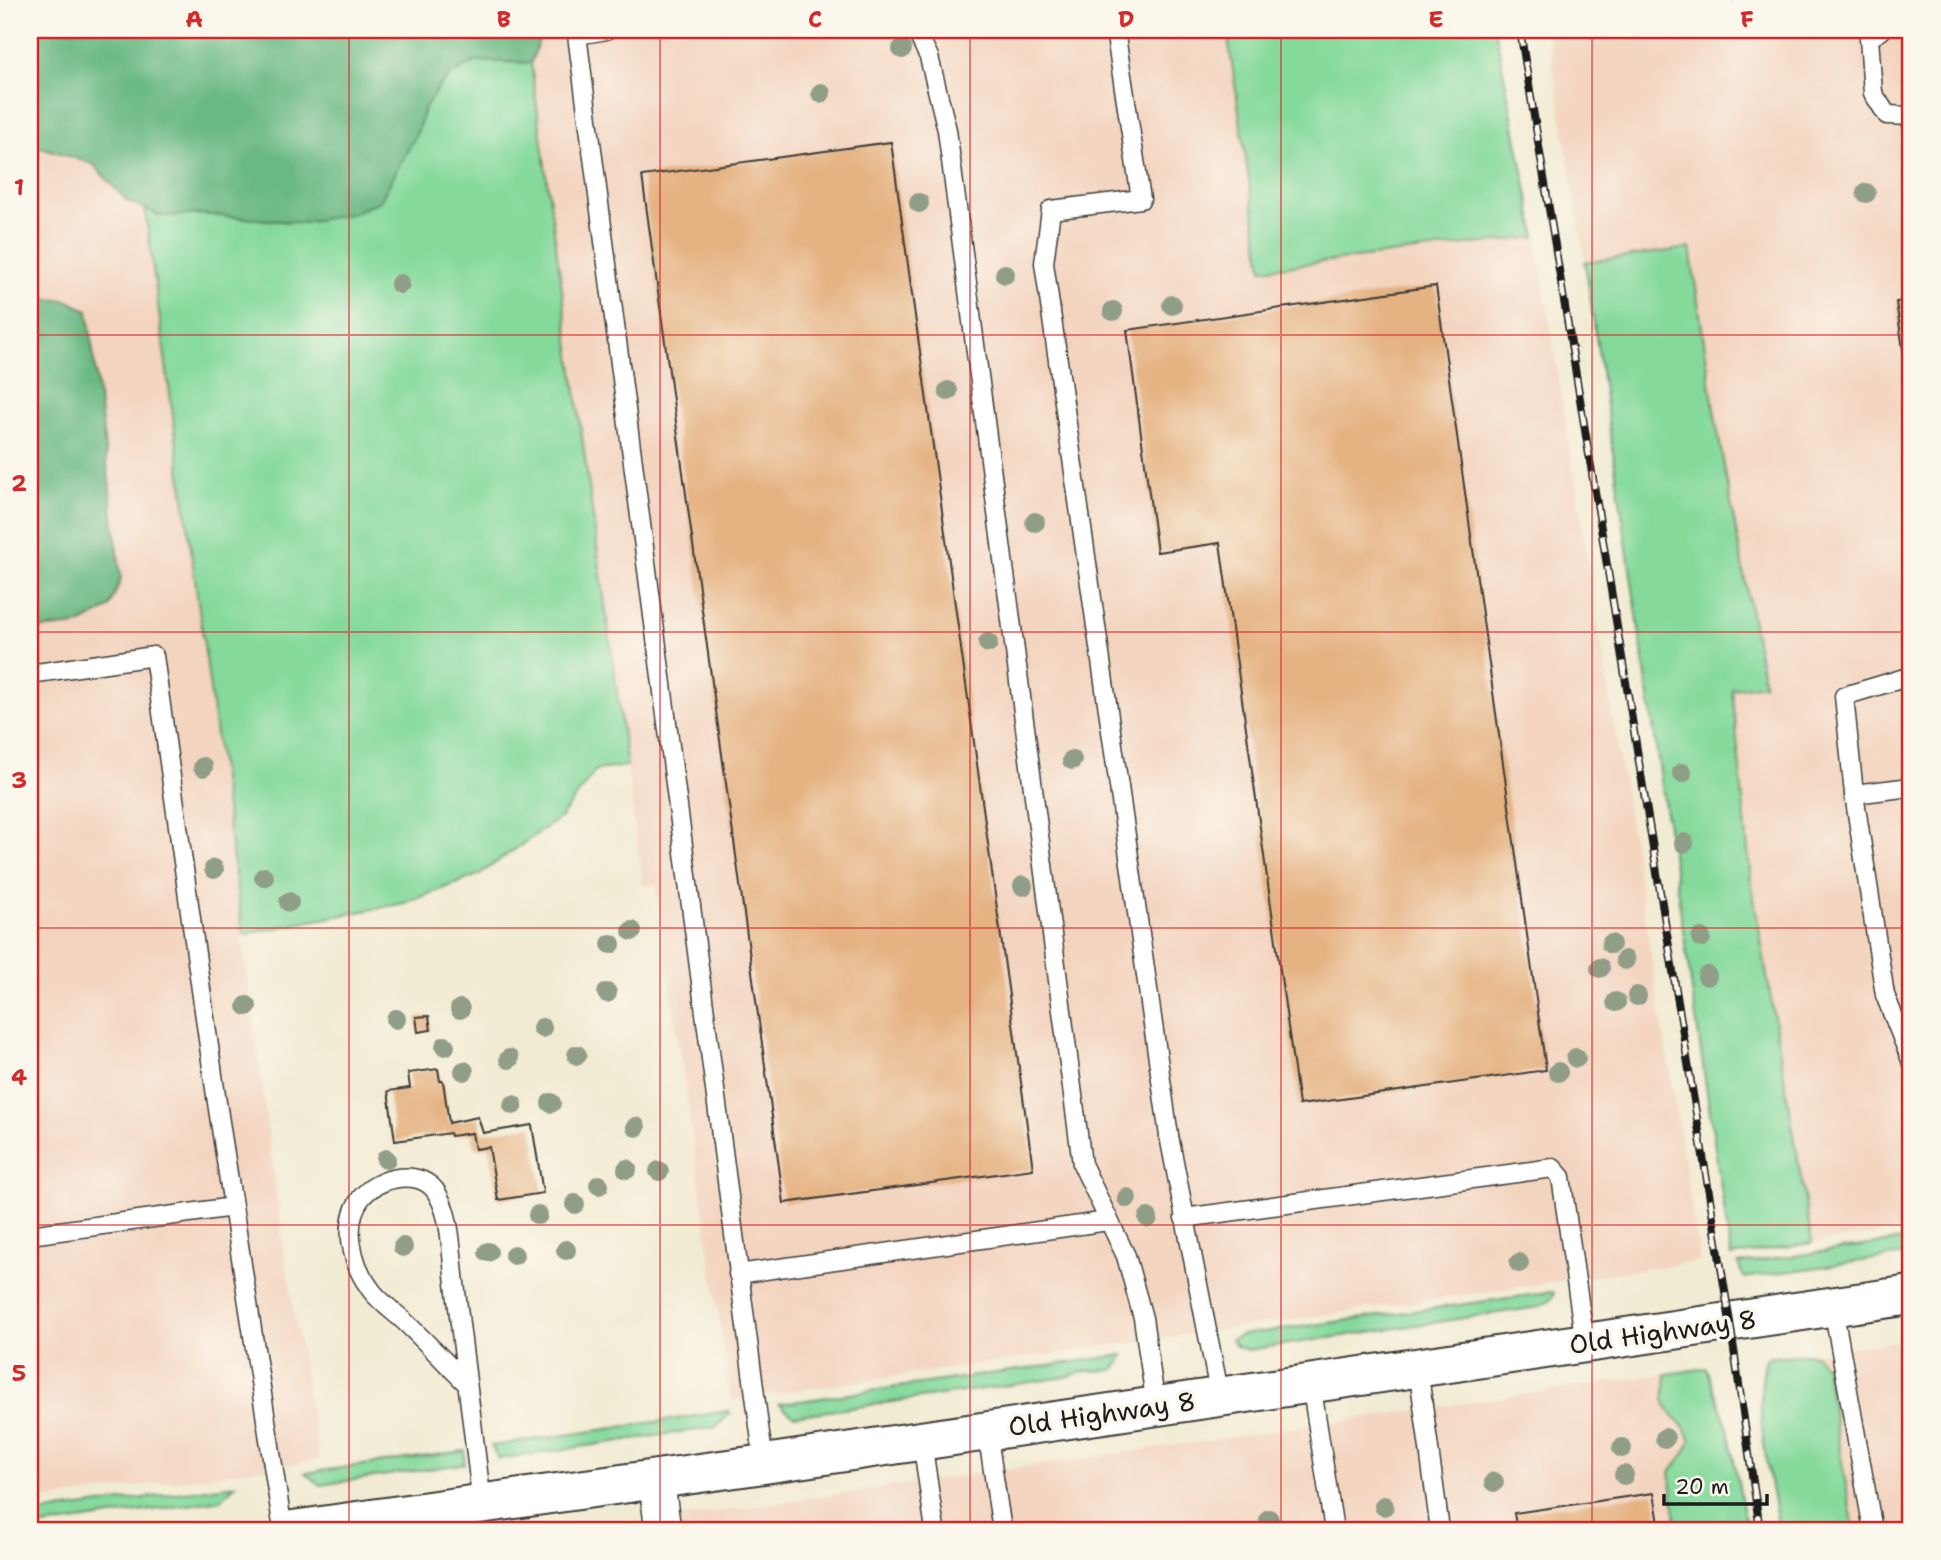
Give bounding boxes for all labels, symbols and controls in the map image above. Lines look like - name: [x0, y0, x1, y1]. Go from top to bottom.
- text: A: [185, 4, 203, 34]
- text: B: [497, 4, 511, 34]
- text: C: [808, 4, 822, 34]
- text: D: [1118, 4, 1134, 34]
- text: E: [1428, 4, 1444, 34]
- text: F: [1740, 4, 1754, 34]
- text: 1: [14, 172, 24, 202]
- text: 2: [11, 468, 27, 498]
- text: 3: [11, 765, 27, 795]
- text: 4: [11, 1062, 27, 1092]
- street label: Old Highway 8: [1567, 1301, 1759, 1362]
- text: 5: [12, 1358, 26, 1388]
- street label: Old Highway 8: [1006, 1383, 1198, 1444]
- scale bar: [1664, 1462, 1768, 1506]
- text: 20 m: [1675, 1473, 1729, 1501]

